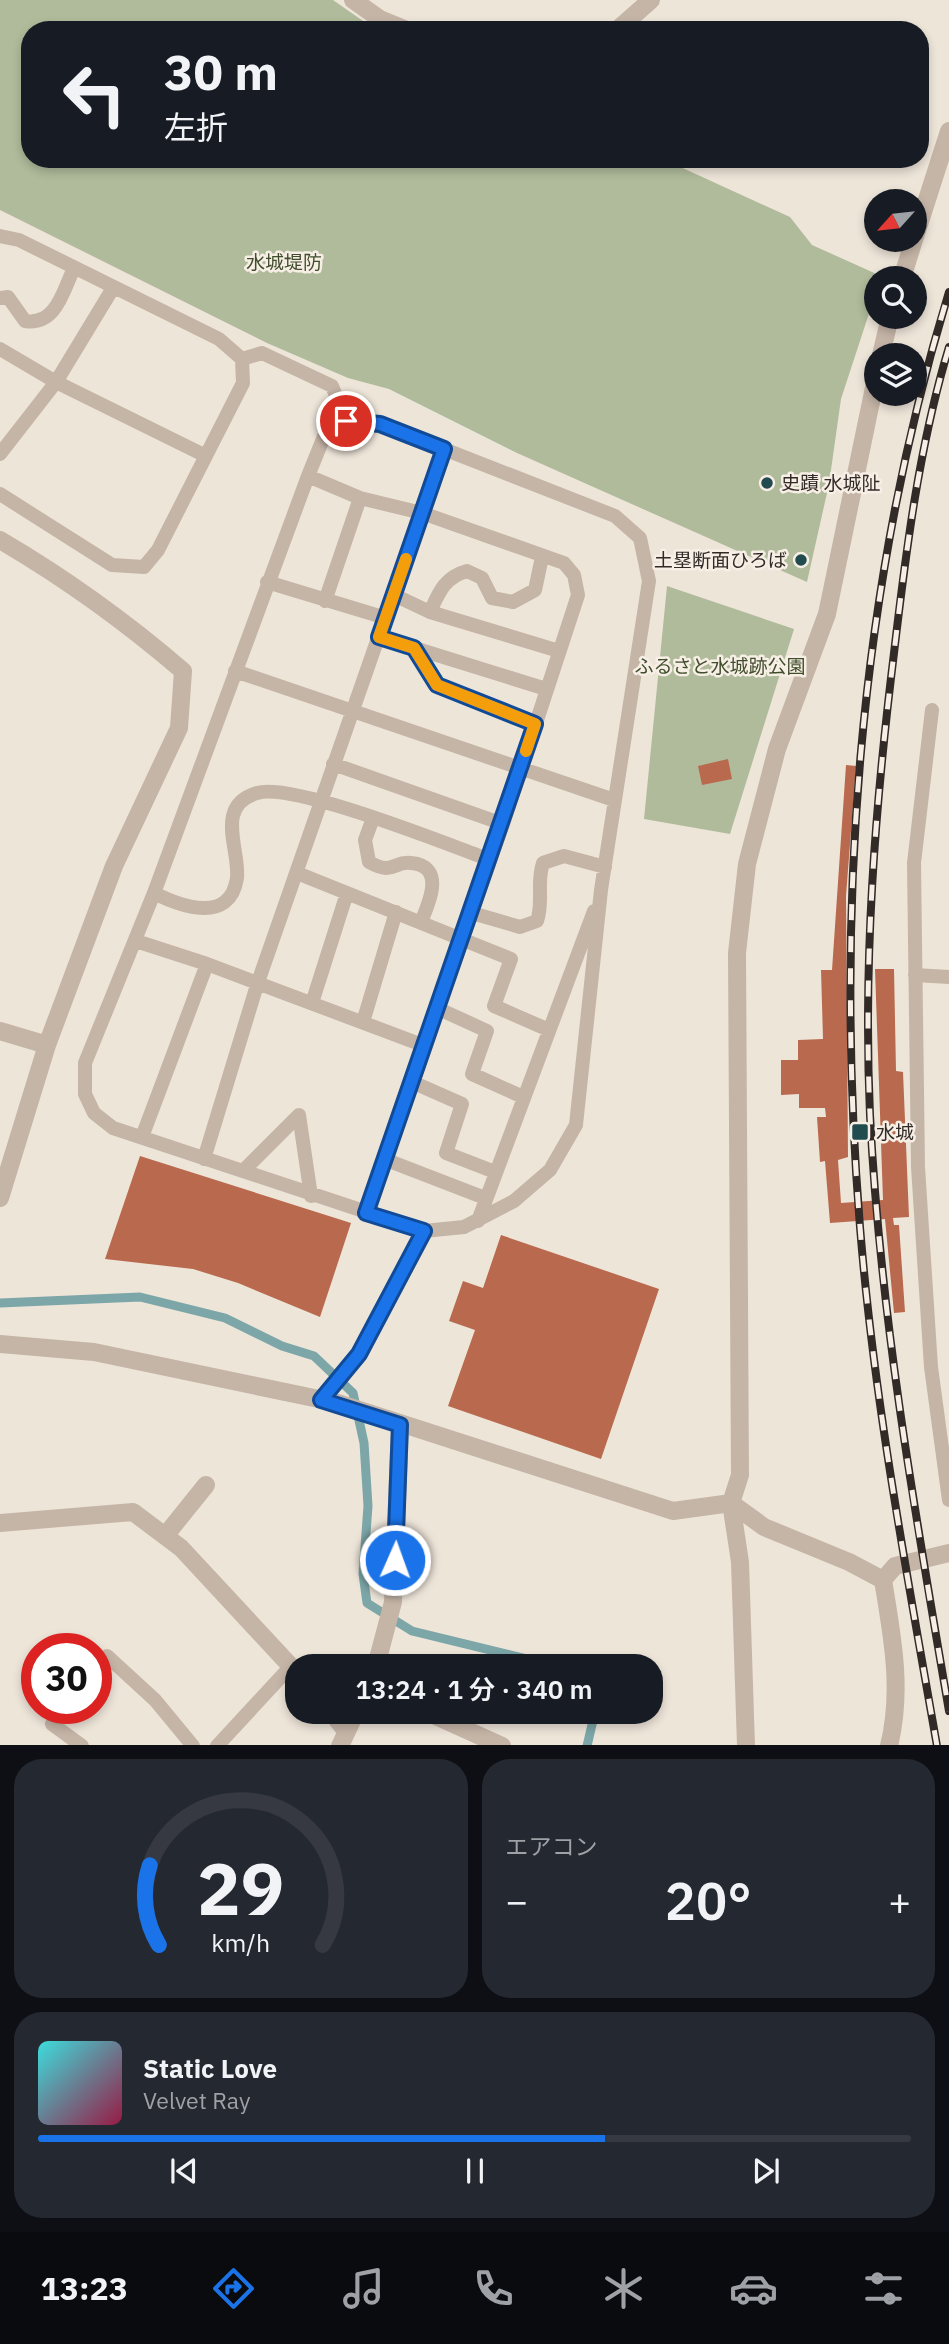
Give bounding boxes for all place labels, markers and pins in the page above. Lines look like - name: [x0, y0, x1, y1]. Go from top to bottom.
- pin: [316, 391, 376, 451]
- place label: 史蹟 水城阯: [781, 471, 880, 495]
- marker: 史蹟 水城阯: [759, 475, 775, 491]
- place label: 土塁断面ひろば: [654, 548, 787, 572]
- marker: 土塁断面ひろば: [793, 552, 809, 568]
- place label: 水城: [876, 1120, 914, 1144]
- marker: 水城: [850, 1122, 870, 1142]

